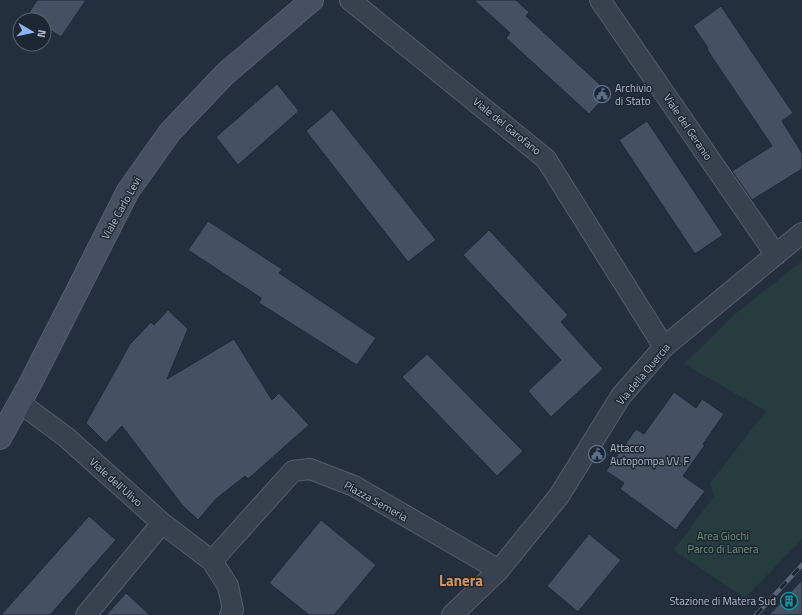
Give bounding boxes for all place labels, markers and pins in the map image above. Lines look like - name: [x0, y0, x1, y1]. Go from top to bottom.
- place label: Archivio di Stato: [615, 80, 652, 109]
- public building icon: Archivio di Stato: [592, 84, 612, 104]
- place label: Attacco Autopompa VV. F: [610, 440, 690, 469]
- public building icon: Attacco Autopompa VV. F: [587, 444, 607, 464]
- building icon: Stazione di Matera Sud: [779, 591, 799, 611]
- place label: Stazione di Matera Sud: [669, 593, 776, 609]

